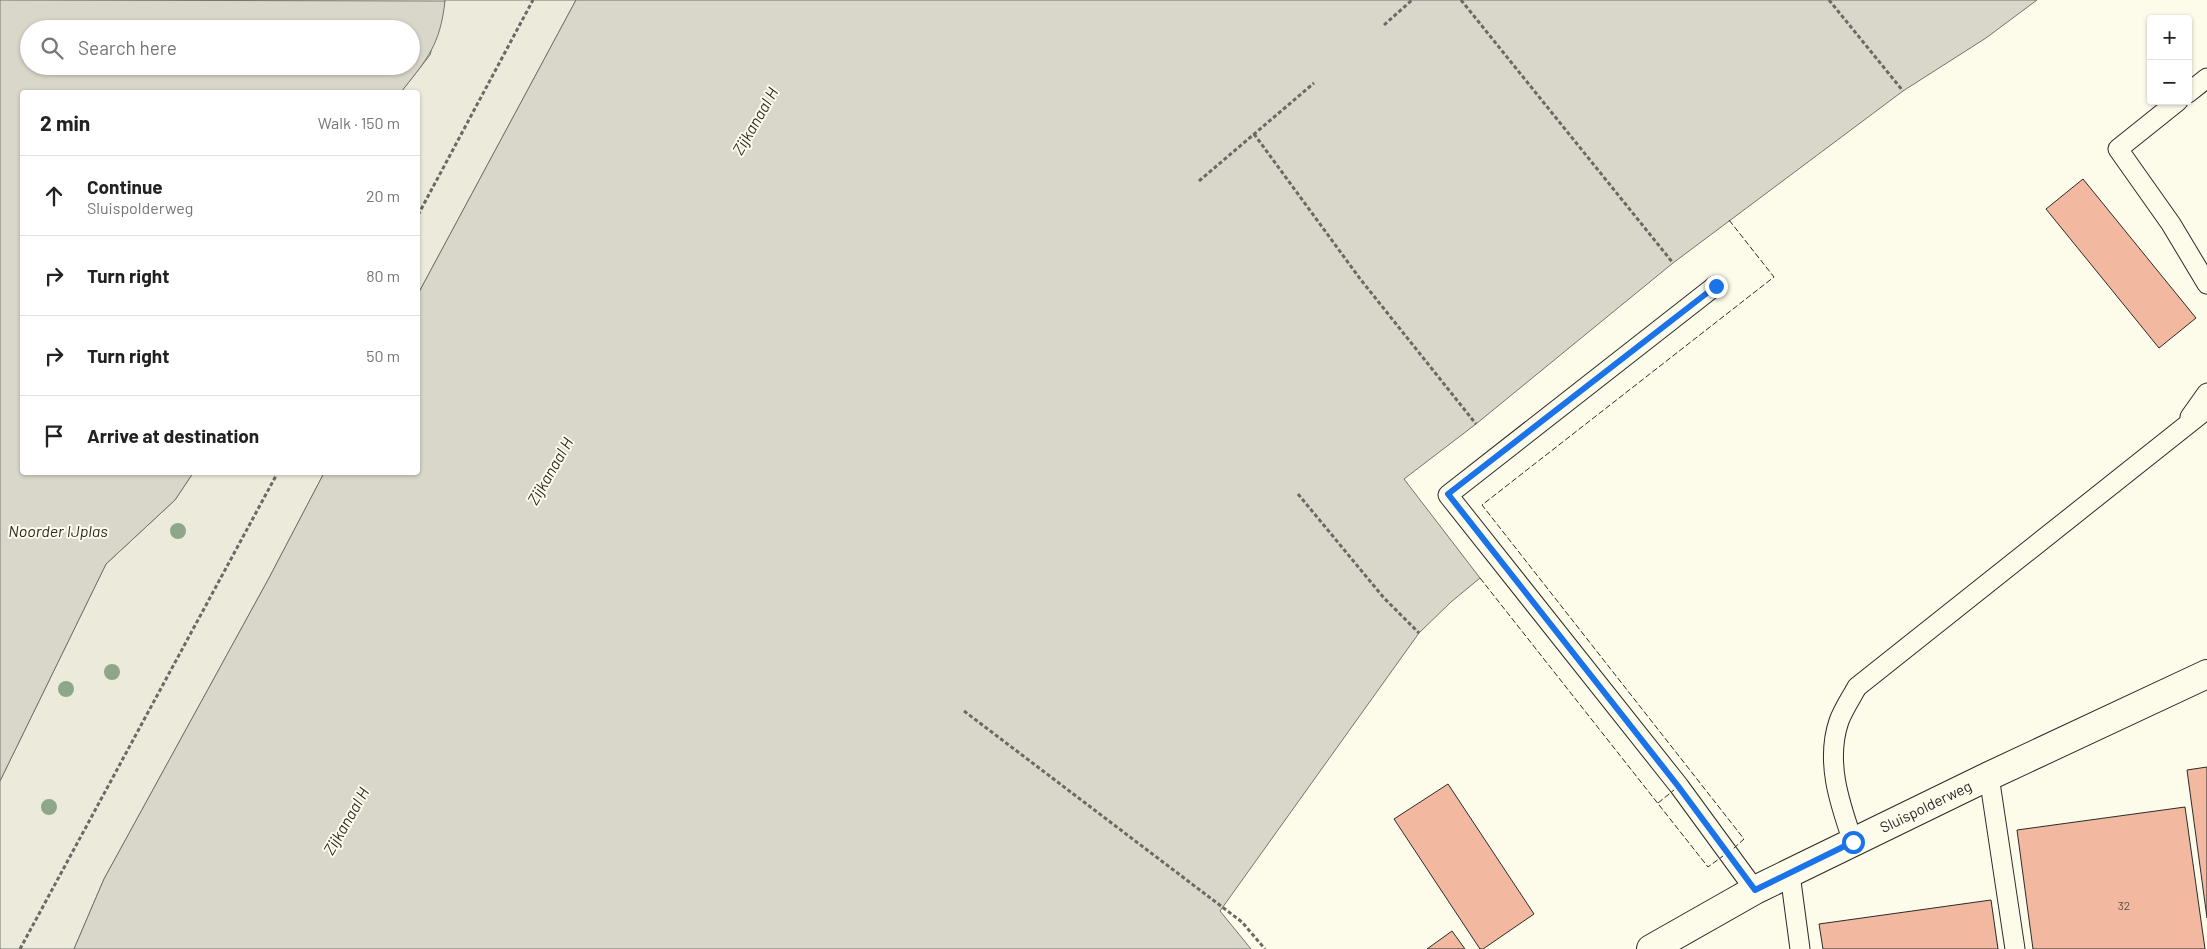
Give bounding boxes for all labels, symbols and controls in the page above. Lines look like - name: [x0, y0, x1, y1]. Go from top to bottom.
- map controls: [2147, 15, 2192, 105]
- button: +: [2147, 15, 2192, 60]
- search box: [20, 20, 420, 75]
- icon: search: [38, 34, 66, 62]
- text: Search here: [78, 36, 177, 59]
- button: −: [2147, 60, 2192, 105]
- water label: Zijkanaal H: [728, 84, 781, 158]
- text: 2 min: [40, 110, 90, 135]
- text: Walk · 150 m: [318, 113, 400, 132]
- text: Continue: [87, 175, 163, 198]
- icon: ahead: [40, 182, 68, 210]
- text: 20 m: [366, 186, 400, 205]
- text: Sluispolderweg: [87, 198, 193, 217]
- icon: right: [40, 262, 68, 290]
- text: Turn right: [87, 264, 169, 287]
- text: 80 m: [366, 266, 400, 285]
- route end: [1705, 275, 1728, 298]
- icon: right: [40, 342, 68, 370]
- text: Turn right: [87, 344, 169, 367]
- text: 50 m: [366, 346, 400, 365]
- icon: arrive: [40, 422, 68, 450]
- text: Arrive at destination: [87, 424, 259, 447]
- water label: Zijkanaal H: [523, 434, 576, 508]
- water label: Noorder IJplas: [8, 521, 108, 540]
- street label: Sluispolderweg: [1877, 776, 1974, 836]
- water label: Zijkanaal H: [319, 784, 372, 858]
- route start: [1842, 831, 1865, 854]
- house number: 32: [2118, 898, 2130, 912]

